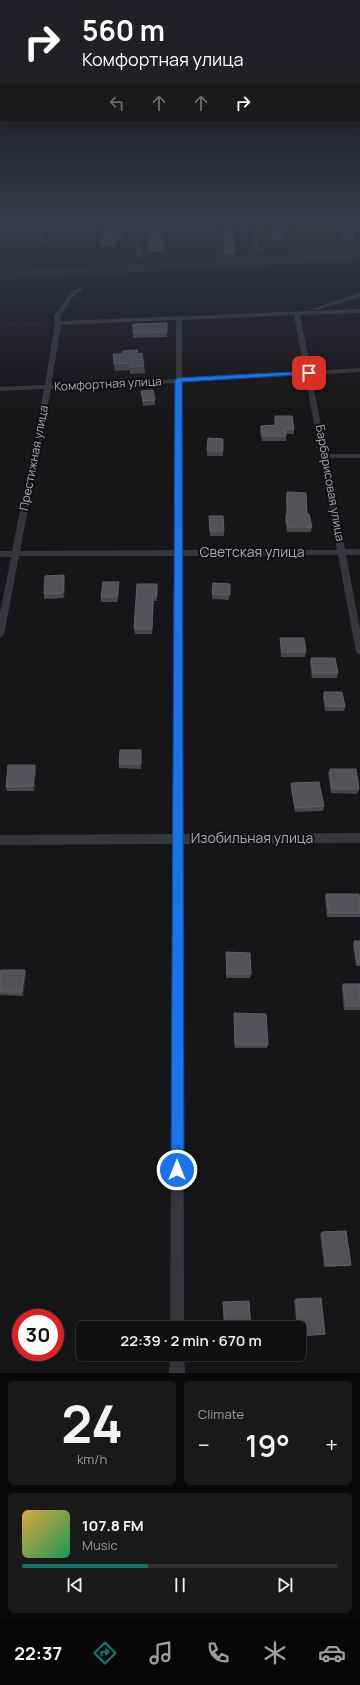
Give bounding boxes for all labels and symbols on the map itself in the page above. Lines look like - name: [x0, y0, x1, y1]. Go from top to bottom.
- pin: [292, 356, 326, 390]
- street label: Комфортная улица: [54, 372, 162, 395]
- street label: Престижная улица: [15, 404, 52, 512]
- street label: Барбарисовая улица: [312, 423, 349, 543]
- street label: Светская улица: [199, 542, 305, 561]
- street label: Изобильная улица: [191, 828, 313, 847]
- position arrow: [156, 1149, 198, 1191]
- speed limit sign: 30: [12, 1309, 64, 1361]

